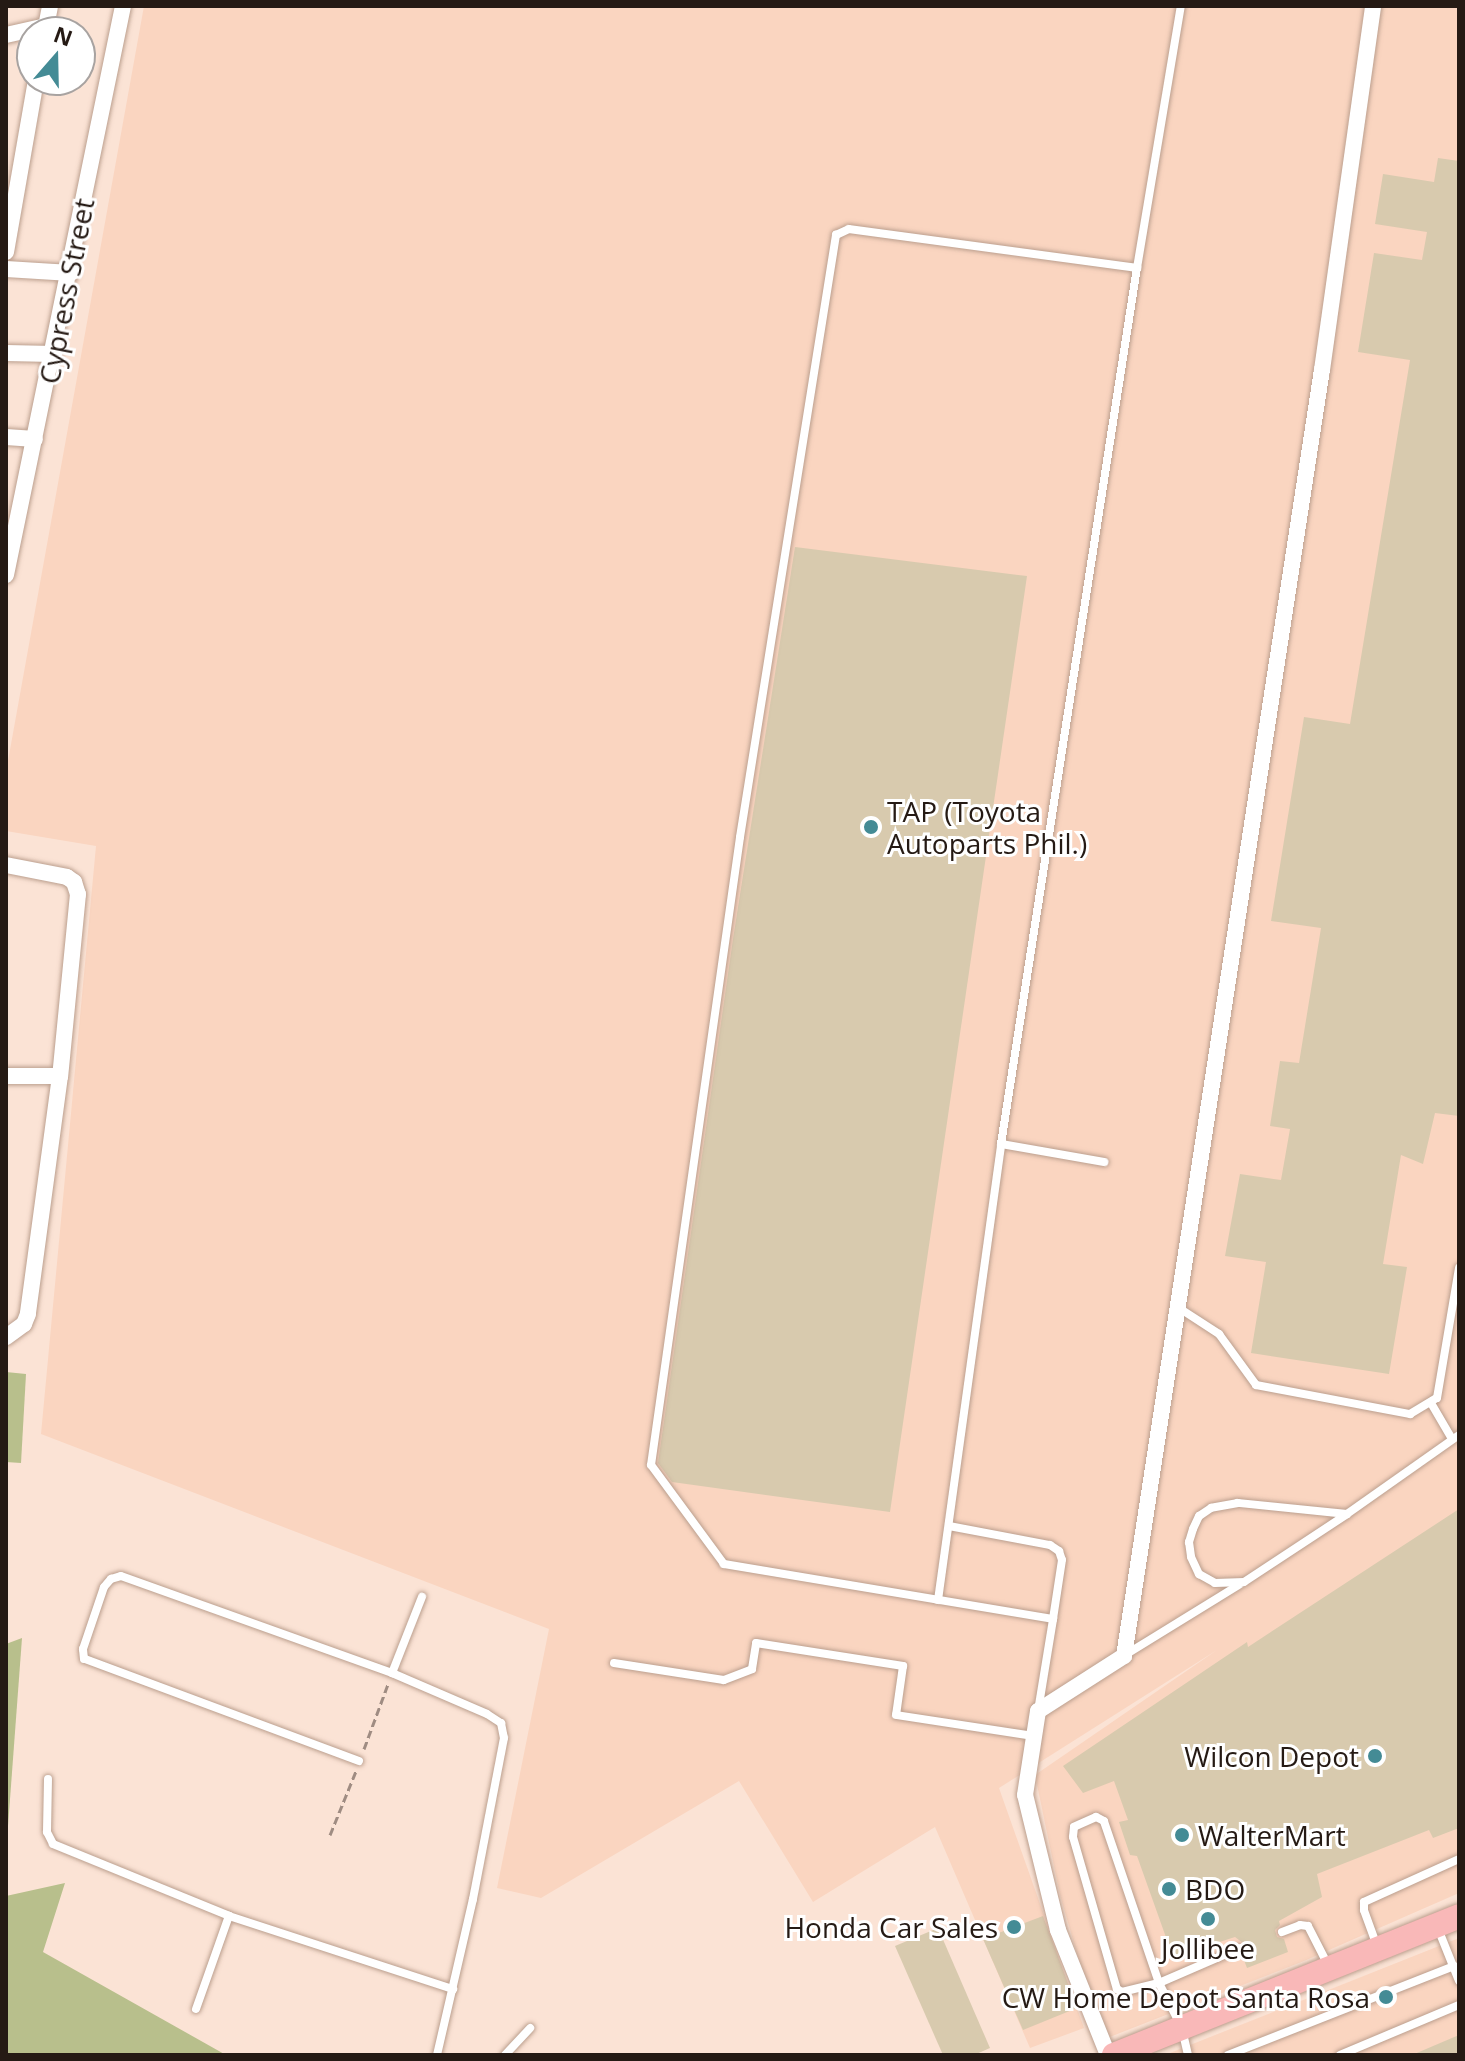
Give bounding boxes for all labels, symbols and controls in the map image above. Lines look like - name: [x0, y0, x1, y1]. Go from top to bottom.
- north arrow: [16, 16, 96, 96]
- text: N: [50, 18, 77, 52]
- street label: Cypress Street: [32, 195, 100, 387]
- place label: TAP (Toyota Autoparts Phil.): [887, 794, 1087, 860]
- marker: TAP (Toyota Autoparts Phil.): [862, 818, 880, 836]
- place label: Wilcon Depot: [1184, 1739, 1359, 1773]
- marker: Wilcon Depot: [1366, 1747, 1384, 1765]
- place label: WalterMart: [1198, 1818, 1346, 1852]
- marker: WalterMart: [1173, 1826, 1191, 1844]
- place label: BDO: [1185, 1872, 1245, 1906]
- marker: BDO: [1160, 1880, 1178, 1898]
- place label: Honda Car Sales: [784, 1910, 998, 1944]
- marker: Jollibee: [1199, 1910, 1217, 1928]
- marker: Honda Car Sales: [1005, 1918, 1023, 1936]
- place label: Jollibee: [1161, 1931, 1255, 1965]
- place label: CW Home Depot Santa Rosa: [1002, 1980, 1370, 2014]
- marker: CW Home Depot Santa Rosa: [1377, 1988, 1395, 2006]

